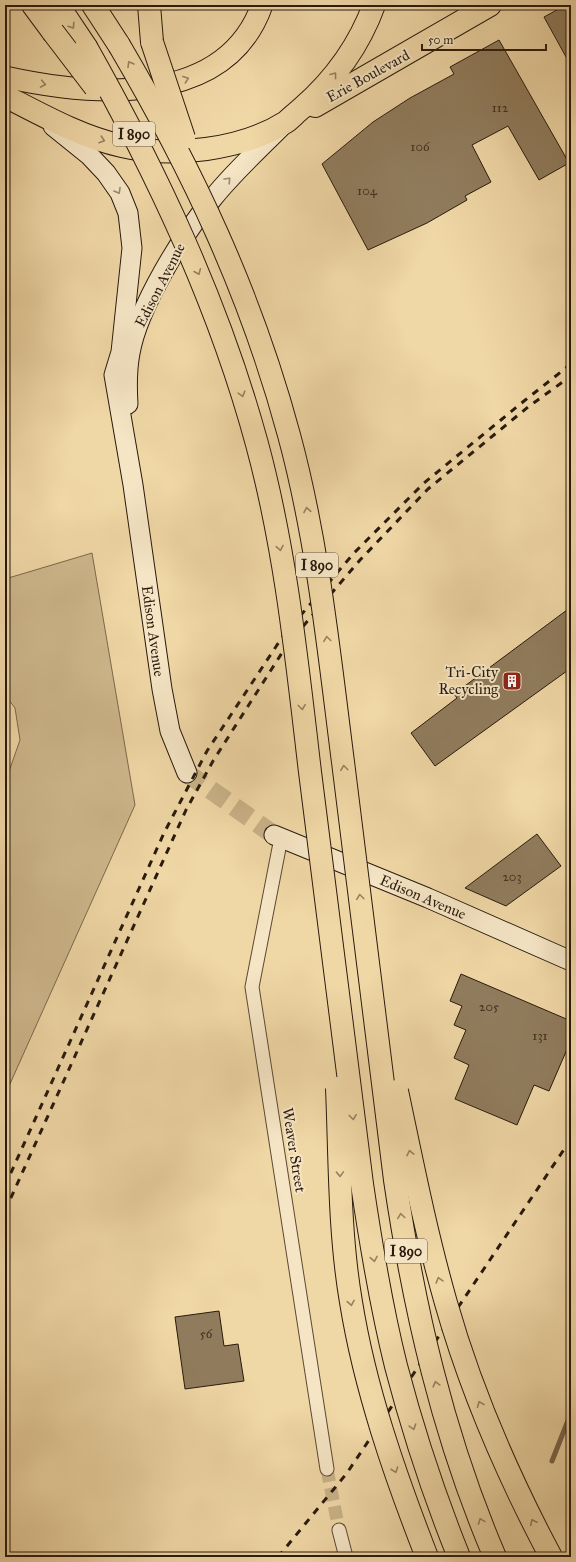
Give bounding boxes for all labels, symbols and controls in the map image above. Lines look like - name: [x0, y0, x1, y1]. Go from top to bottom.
- one-way arrow: [67, 22, 75, 29]
- scale bar: [422, 26, 546, 52]
- text: 50 m: [428, 33, 453, 47]
- street label: Erie Boulevard: [323, 46, 413, 106]
- one-way arrow: [128, 61, 135, 68]
- one-way arrow: [329, 73, 336, 80]
- one-way arrow: [182, 76, 189, 84]
- one-way arrow: [40, 80, 46, 88]
- house number: 112: [492, 100, 509, 116]
- road number: I 890: [113, 122, 155, 146]
- one-way arrow: [99, 135, 106, 144]
- house number: 106: [410, 139, 430, 155]
- one-way arrow: [224, 178, 231, 185]
- house number: 104: [357, 183, 378, 199]
- one-way arrow: [113, 187, 120, 194]
- street label: Edison Avenue: [131, 240, 189, 330]
- one-way arrow: [193, 268, 201, 275]
- one-way arrow: [237, 391, 246, 398]
- one-way arrow: [303, 507, 311, 513]
- one-way arrow: [275, 544, 283, 551]
- road number: I 890: [296, 553, 338, 577]
- street label: Edison Avenue: [138, 584, 168, 678]
- one-way arrow: [323, 636, 332, 642]
- place label: Tri-City Recycling: [438, 663, 499, 698]
- building icon: Tri-City Recycling: [501, 670, 523, 692]
- one-way arrow: [297, 704, 306, 710]
- one-way arrow: [340, 765, 349, 771]
- house number: 203: [502, 869, 522, 885]
- street label: Edison Avenue: [377, 871, 469, 923]
- one-way arrow: [356, 894, 365, 900]
- house number: 205: [479, 999, 499, 1015]
- house number: 131: [532, 1028, 548, 1044]
- street label: Weaver Street: [278, 1106, 310, 1194]
- one-way arrow: [349, 1114, 358, 1120]
- one-way arrow: [407, 1150, 415, 1157]
- one-way arrow: [336, 1171, 345, 1177]
- one-way arrow: [397, 1213, 406, 1219]
- road number: I 890: [385, 1239, 427, 1263]
- one-way arrow: [369, 1256, 377, 1262]
- one-way arrow: [435, 1277, 444, 1284]
- one-way arrow: [346, 1300, 355, 1307]
- house number: 56: [200, 1326, 213, 1342]
- one-way arrow: [432, 1381, 440, 1387]
- one-way arrow: [477, 1400, 485, 1407]
- one-way arrow: [408, 1423, 417, 1430]
- one-way arrow: [390, 1466, 398, 1473]
- one-way arrow: [477, 1517, 485, 1524]
- one-way arrow: [530, 1519, 538, 1527]

